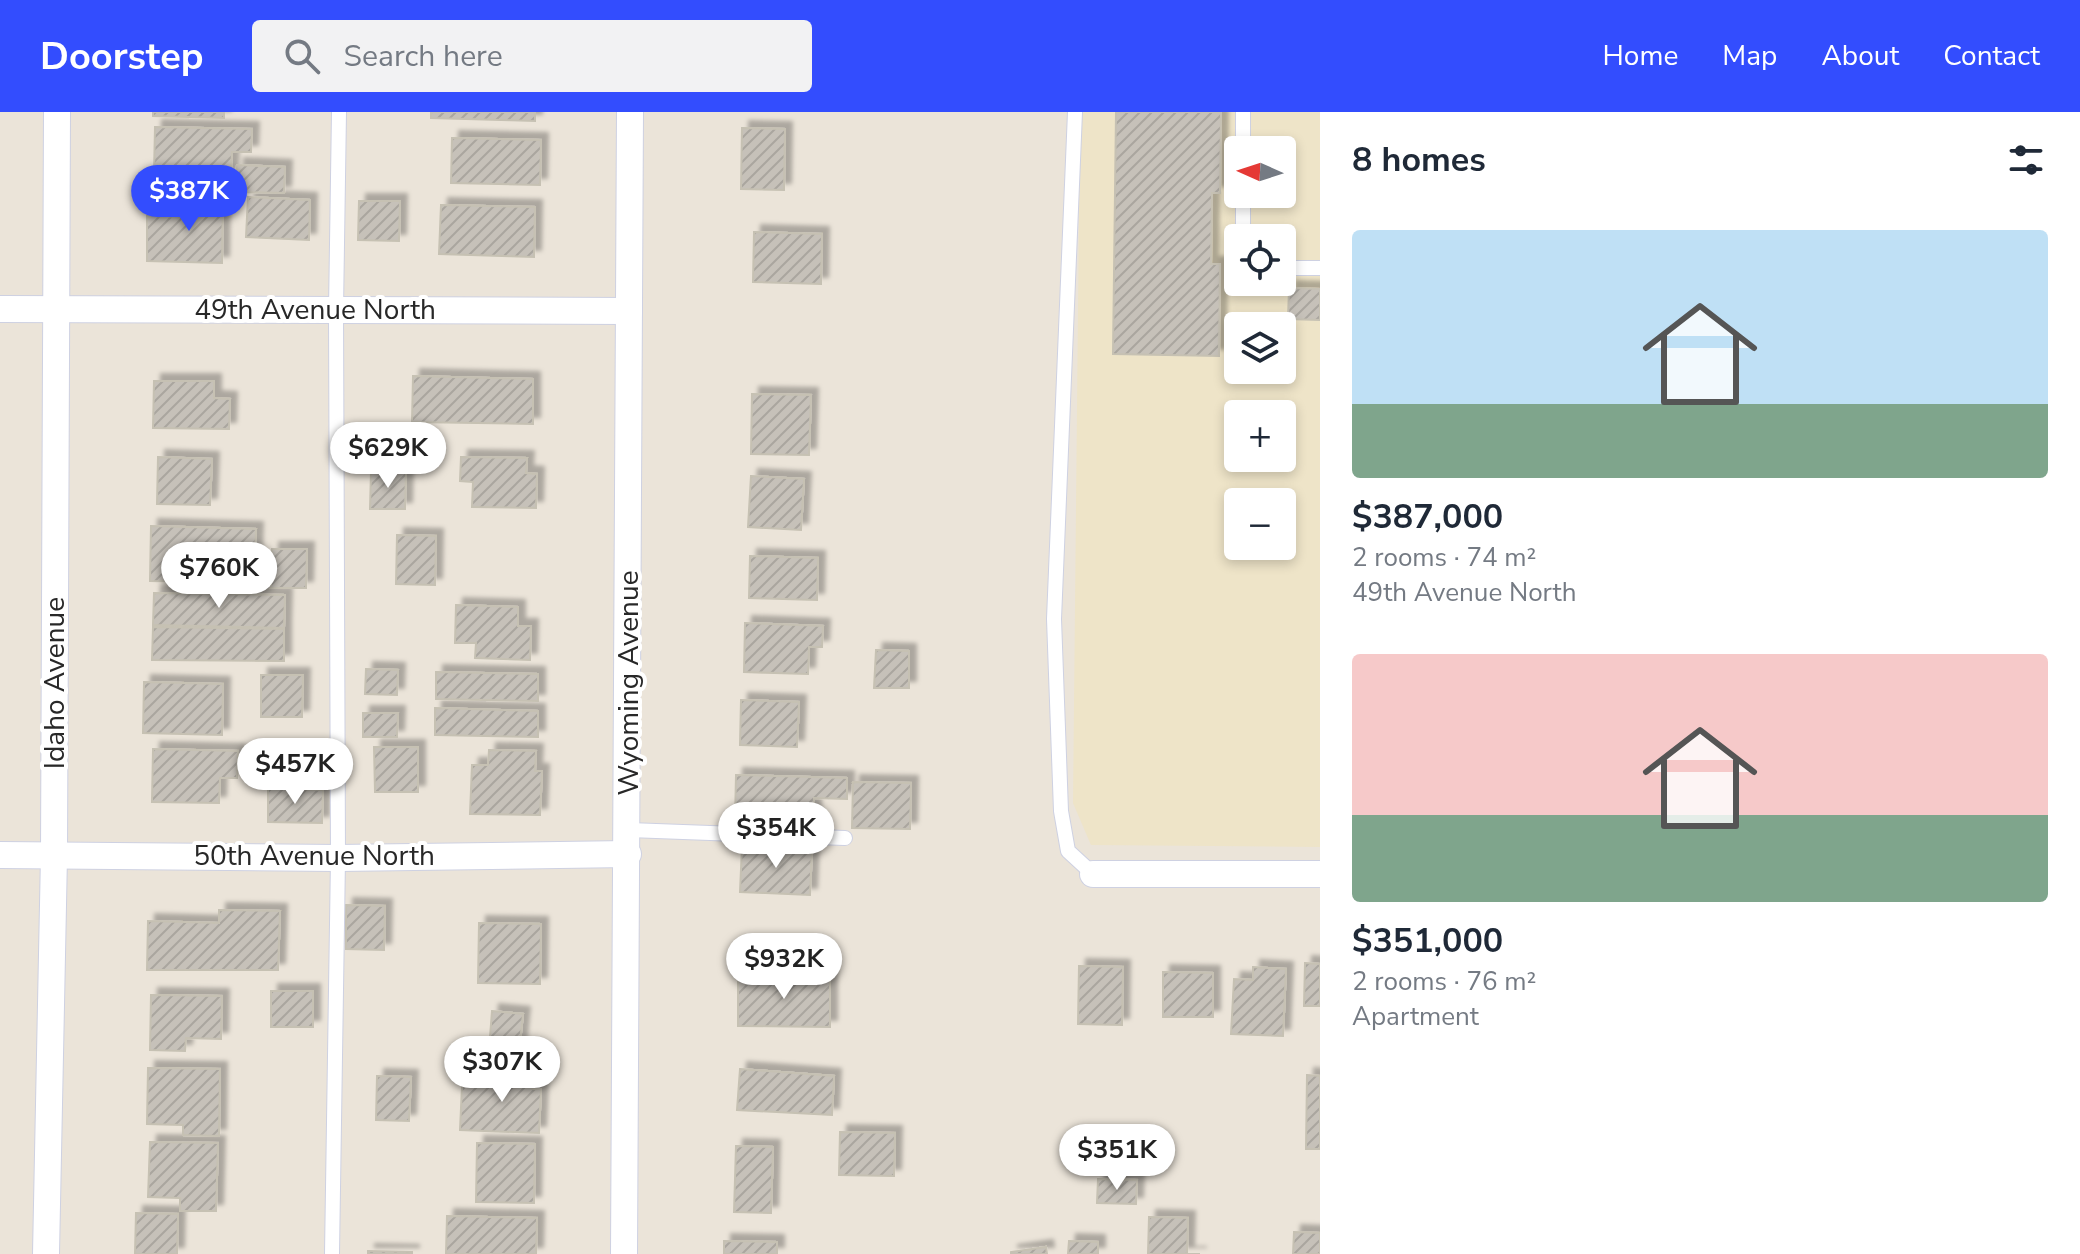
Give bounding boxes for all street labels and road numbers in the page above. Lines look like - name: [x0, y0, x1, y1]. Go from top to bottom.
- street label: 49th Avenue North: [194, 291, 436, 329]
- street label: Wyoming Avenue: [610, 570, 648, 796]
- street label: Idaho Avenue: [36, 597, 74, 769]
- street label: 50th Avenue North: [193, 837, 435, 875]

